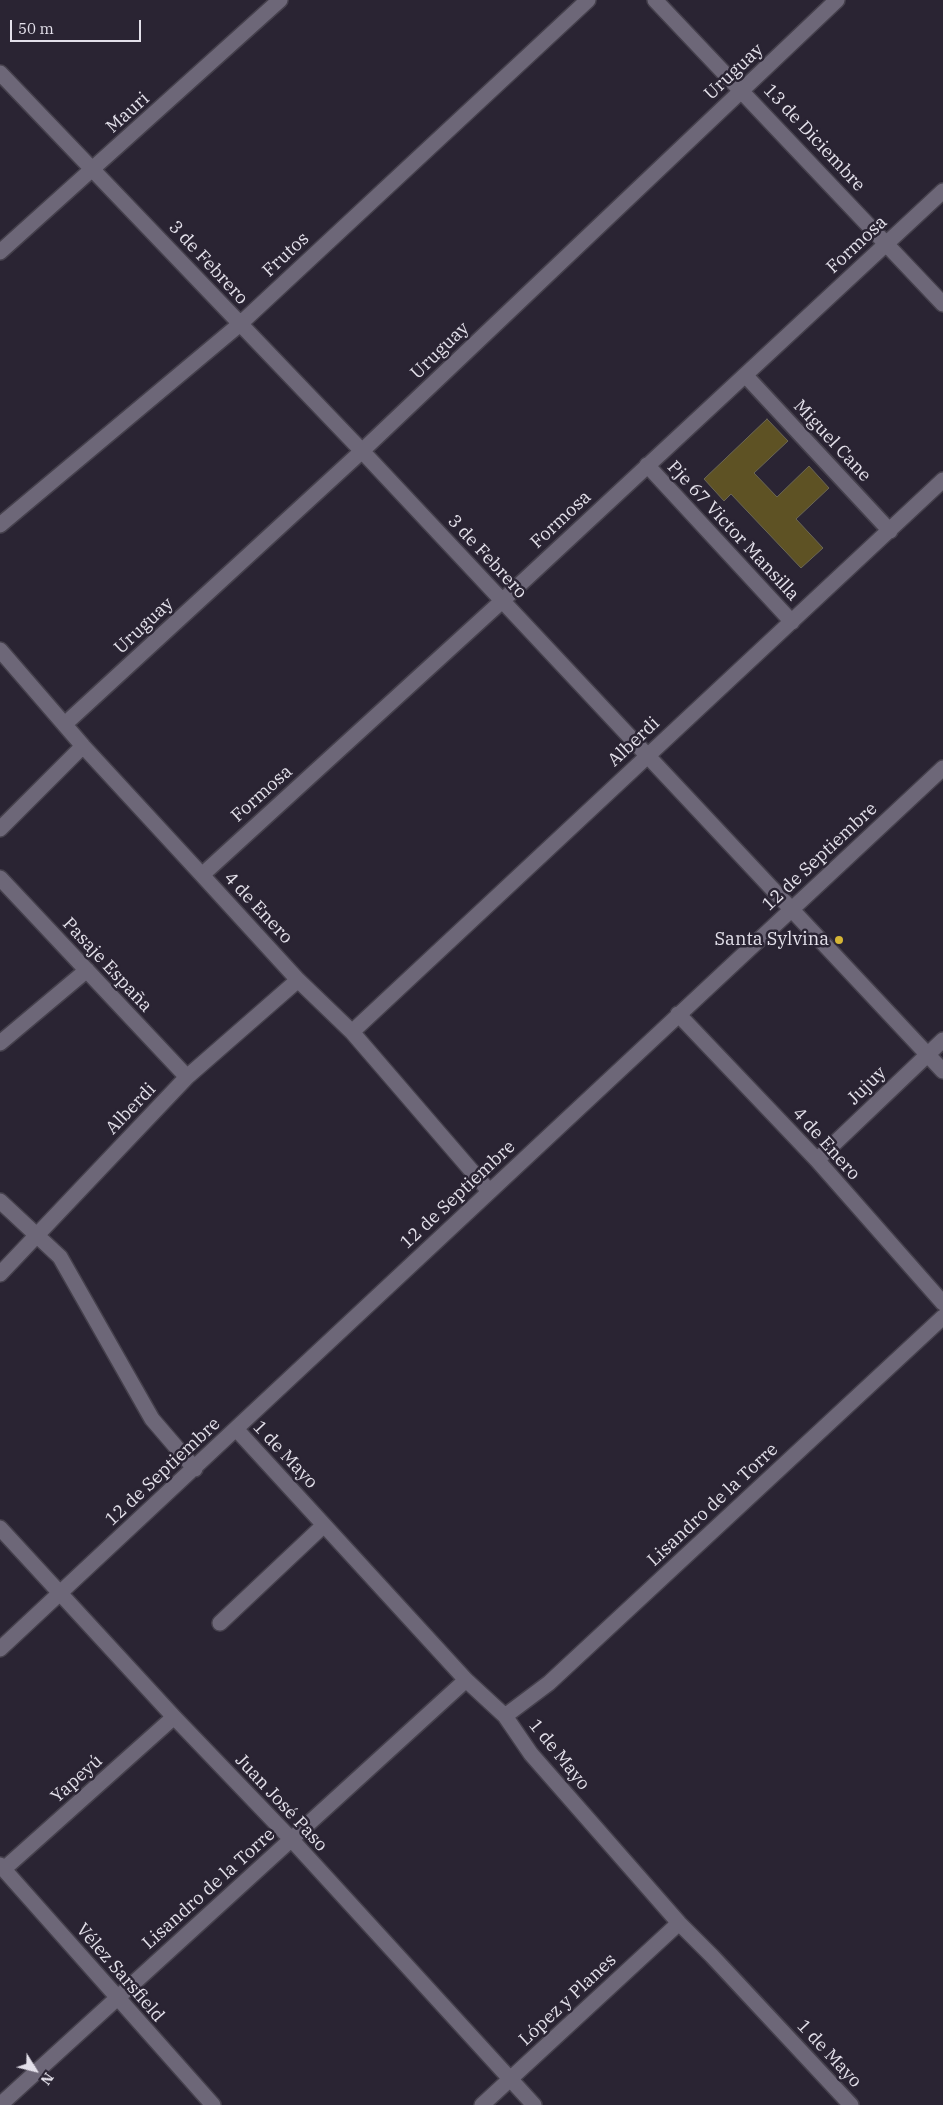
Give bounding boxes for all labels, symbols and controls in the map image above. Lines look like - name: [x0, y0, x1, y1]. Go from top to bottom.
- scale bar: [12, 10, 144, 42]
- text: 50 m: [18, 19, 54, 38]
- street label: Uruguay: [700, 39, 768, 105]
- street label: 13 de Diciembre: [759, 80, 869, 196]
- street label: Mauri: [102, 88, 154, 138]
- street label: Formosa: [822, 212, 892, 278]
- street label: 3 de Febrero: [164, 217, 252, 309]
- street label: Frutos: [258, 228, 314, 282]
- street label: Uruguay: [406, 318, 474, 384]
- street label: Miguel Cane: [789, 396, 875, 486]
- street label: Pje 67 Victor Mansilla: [662, 456, 804, 606]
- street label: Formosa: [526, 487, 596, 553]
- street label: 3 de Febrero: [443, 511, 531, 603]
- street label: Uruguay: [110, 593, 178, 659]
- street label: Alberdi: [604, 713, 664, 771]
- street label: Formosa: [227, 761, 297, 827]
- street label: 12 de Septiembre: [758, 798, 882, 916]
- street label: 4 de Enero: [219, 868, 297, 948]
- street label: Pasaje España: [58, 913, 156, 1017]
- place label: Santa Sylvina: [715, 929, 829, 951]
- marker: Santa Sylvina: [833, 934, 845, 946]
- street label: Jujuy: [843, 1062, 891, 1110]
- street label: Alberdi: [101, 1079, 161, 1139]
- street label: 4 de Enero: [788, 1103, 864, 1185]
- street label: 12 de Septiembre: [396, 1136, 520, 1254]
- street label: 12 de Septiembre: [101, 1413, 225, 1531]
- street label: 1 de Mayo: [248, 1417, 322, 1493]
- street label: Lisandro de la Torre: [643, 1439, 783, 1571]
- street label: 1 de Mayo: [524, 1715, 594, 1795]
- street label: Yapeyú: [47, 1750, 107, 1808]
- street label: Juan José Paso: [230, 1750, 332, 1856]
- street label: Lisandro de la Torre: [138, 1824, 280, 1954]
- street label: Vélez Sarsfield: [71, 1919, 169, 2027]
- street label: López y Planes: [515, 1949, 621, 2051]
- street label: 1 de Mayo: [792, 2016, 866, 2092]
- north arrow: [10, 2045, 60, 2095]
- text: N: [37, 2069, 58, 2089]

